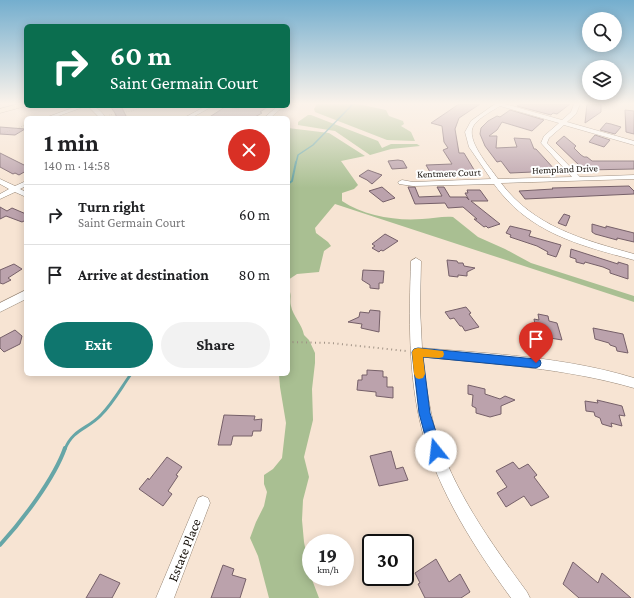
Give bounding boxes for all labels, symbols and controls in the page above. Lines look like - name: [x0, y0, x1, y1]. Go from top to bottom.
- map controls: [582, 12, 622, 100]
- button: search: [582, 12, 622, 52]
- icon: right: [44, 40, 96, 92]
- text: 60 m: [110, 40, 171, 71]
- button: layers: [582, 60, 622, 100]
- text: Saint Germain Court: [110, 73, 258, 93]
- text: 1 min: [44, 129, 99, 156]
- button: close: [228, 129, 270, 171]
- text: 140 m · 14:58: [44, 158, 110, 173]
- street label: Hempland Drive: [532, 162, 599, 176]
- street label: Kentmere Court: [417, 166, 482, 180]
- text: Turn right: [78, 199, 145, 215]
- icon: right: [44, 204, 66, 226]
- text: 60 m: [239, 207, 270, 223]
- text: Saint Germain Court: [78, 215, 185, 230]
- icon: arrive: [44, 264, 66, 286]
- text: Arrive at destination: [78, 267, 209, 283]
- text: 80 m: [239, 267, 270, 283]
- button: Exit: [44, 322, 153, 368]
- button: Share: [161, 322, 270, 368]
- pin: [519, 322, 553, 363]
- icon: arrive: [525, 328, 547, 350]
- position arrow: [415, 430, 457, 472]
- street label: Estate Place: [164, 516, 204, 584]
- speed limit sign: 30: [362, 534, 414, 586]
- text: 19: [319, 544, 337, 566]
- text: km/h: [317, 564, 339, 575]

